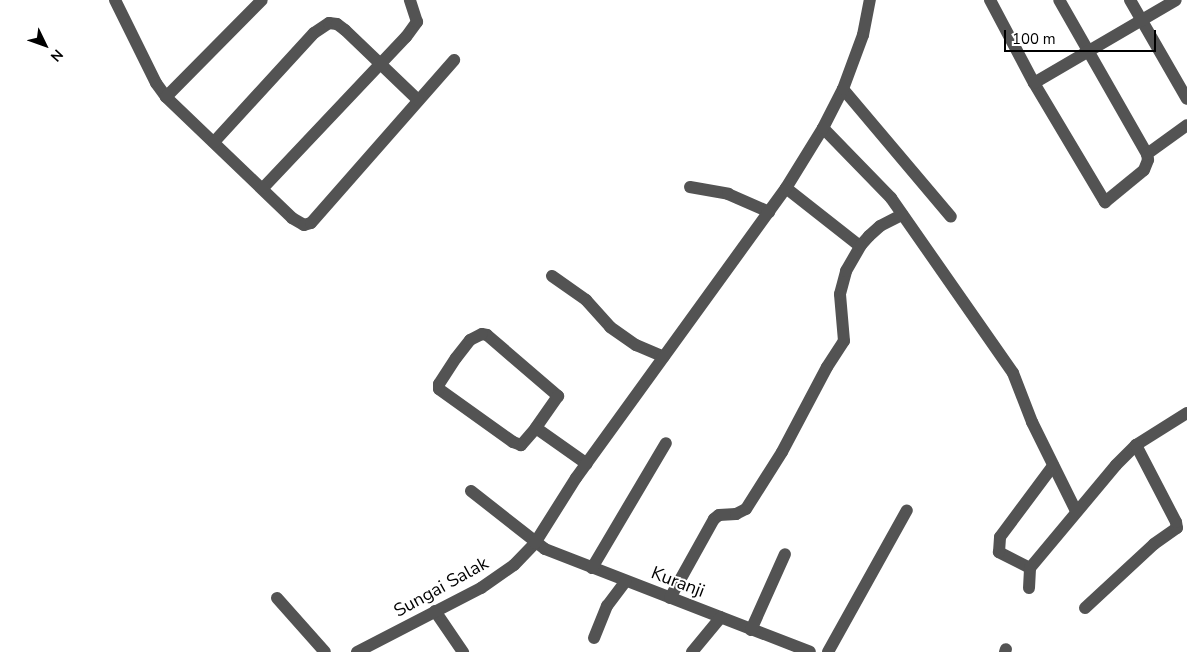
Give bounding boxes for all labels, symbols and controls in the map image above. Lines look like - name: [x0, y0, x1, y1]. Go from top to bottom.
- north arrow: [20, 20, 70, 70]
- scale bar: [1007, 20, 1160, 52]
- text: 100 m: [1012, 29, 1056, 49]
- text: N: [46, 45, 67, 66]
- street label: Sungai Salak: [390, 552, 492, 622]
- street label: Kuranji: [648, 562, 708, 602]

